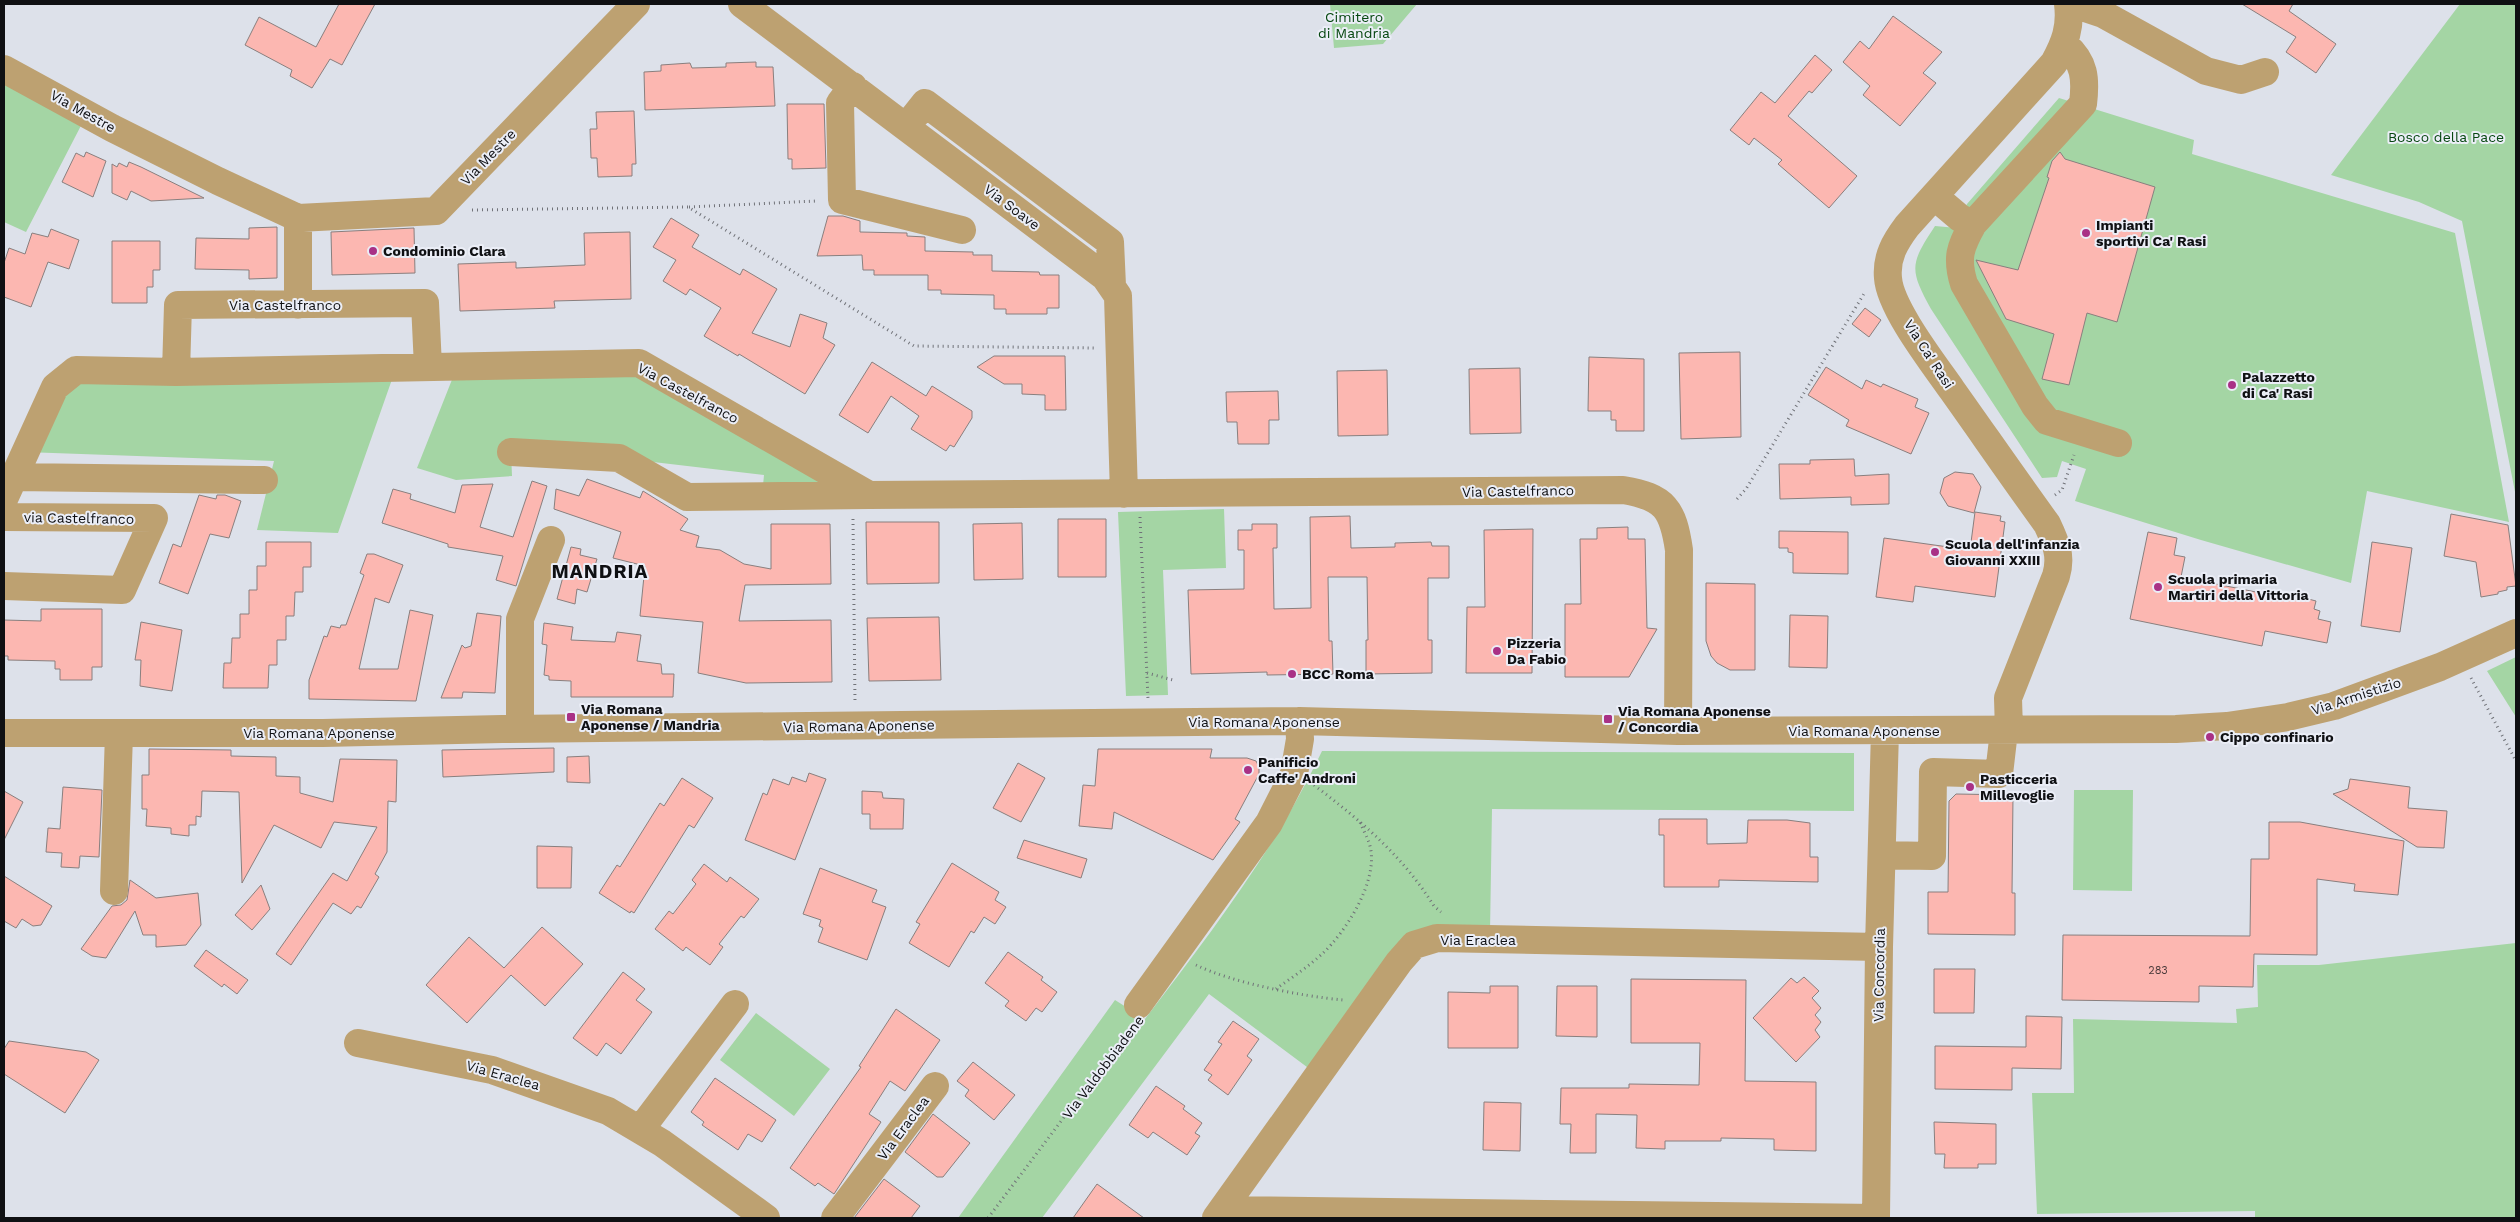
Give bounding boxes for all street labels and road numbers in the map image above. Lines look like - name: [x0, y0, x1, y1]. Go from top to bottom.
- street label: Via Mestre: [48, 87, 118, 135]
- street label: Via Mestre: [457, 126, 519, 188]
- street label: Via Soave: [981, 181, 1043, 233]
- street label: Via Castelfranco: [229, 297, 341, 313]
- street label: Via Ca' Rasi: [1901, 317, 1957, 391]
- street label: Via Castelfranco: [635, 360, 741, 426]
- street label: Via Castelfranco: [1462, 482, 1574, 500]
- street label: via Castelfranco: [24, 509, 134, 527]
- street label: Via Armistizio: [2309, 674, 2403, 718]
- street label: Via Romana Aponense: [1188, 714, 1340, 730]
- street label: Via Romana Aponense: [783, 717, 935, 735]
- street label: Via Romana Aponense: [1788, 723, 1940, 739]
- street label: Via Romana Aponense: [243, 725, 395, 741]
- street label: Via Concordia: [1870, 928, 1888, 1022]
- street label: Via Eraclea: [1440, 932, 1516, 948]
- street label: Via Valdobbiadene: [1059, 1012, 1147, 1122]
- street label: Via Eraclea: [464, 1057, 542, 1093]
- street label: Via Eraclea: [874, 1093, 932, 1163]

